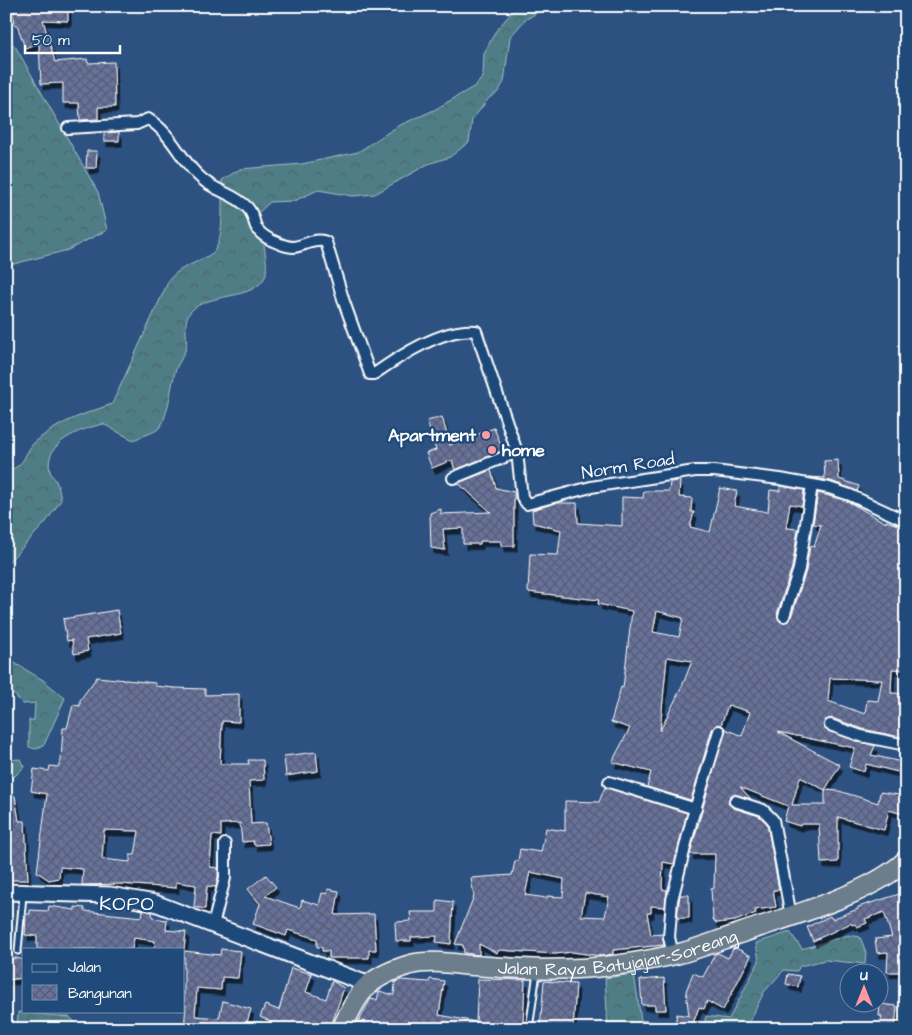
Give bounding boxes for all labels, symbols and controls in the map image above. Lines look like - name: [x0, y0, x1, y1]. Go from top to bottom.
- scale bar: [25, 22, 120, 54]
- text: 50 m: [32, 30, 70, 51]
- place label: Apartment: [388, 423, 477, 448]
- marker: Apartment: [480, 429, 492, 441]
- place label: home: [502, 438, 545, 463]
- marker: home: [486, 444, 498, 456]
- street label: Norm Road: [580, 446, 676, 486]
- district label: KOPO: [99, 890, 155, 918]
- street label: Jalan Raya Batujajar-Soreang: [497, 923, 741, 982]
- legend: [22, 948, 185, 1012]
- text: Jalan: [68, 957, 102, 978]
- north arrow: [840, 962, 890, 1012]
- text: U: [860, 966, 868, 986]
- text: Bangunan: [68, 983, 132, 1005]

